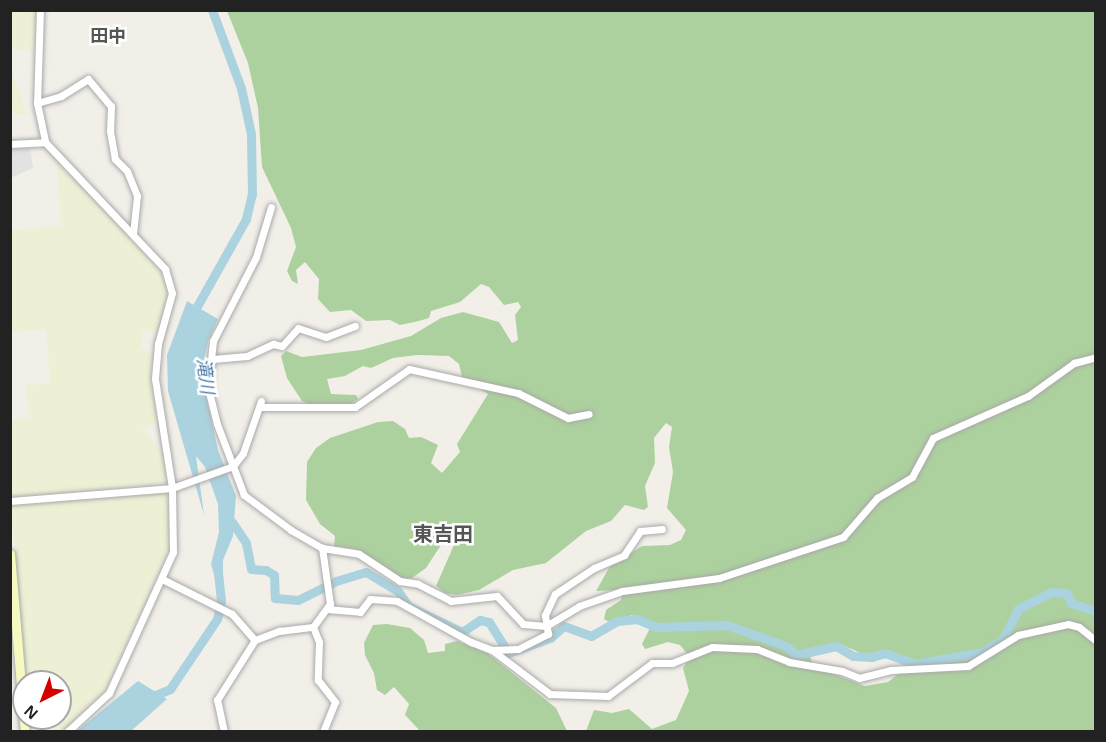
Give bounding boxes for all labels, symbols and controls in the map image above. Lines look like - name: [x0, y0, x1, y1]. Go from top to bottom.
- district label: 田中: [90, 25, 126, 47]
- water label: 滝川: [192, 357, 218, 395]
- district label: 東吉田: [413, 522, 473, 546]
- north arrow: [12, 670, 72, 730]
- text: N: [21, 702, 41, 722]

